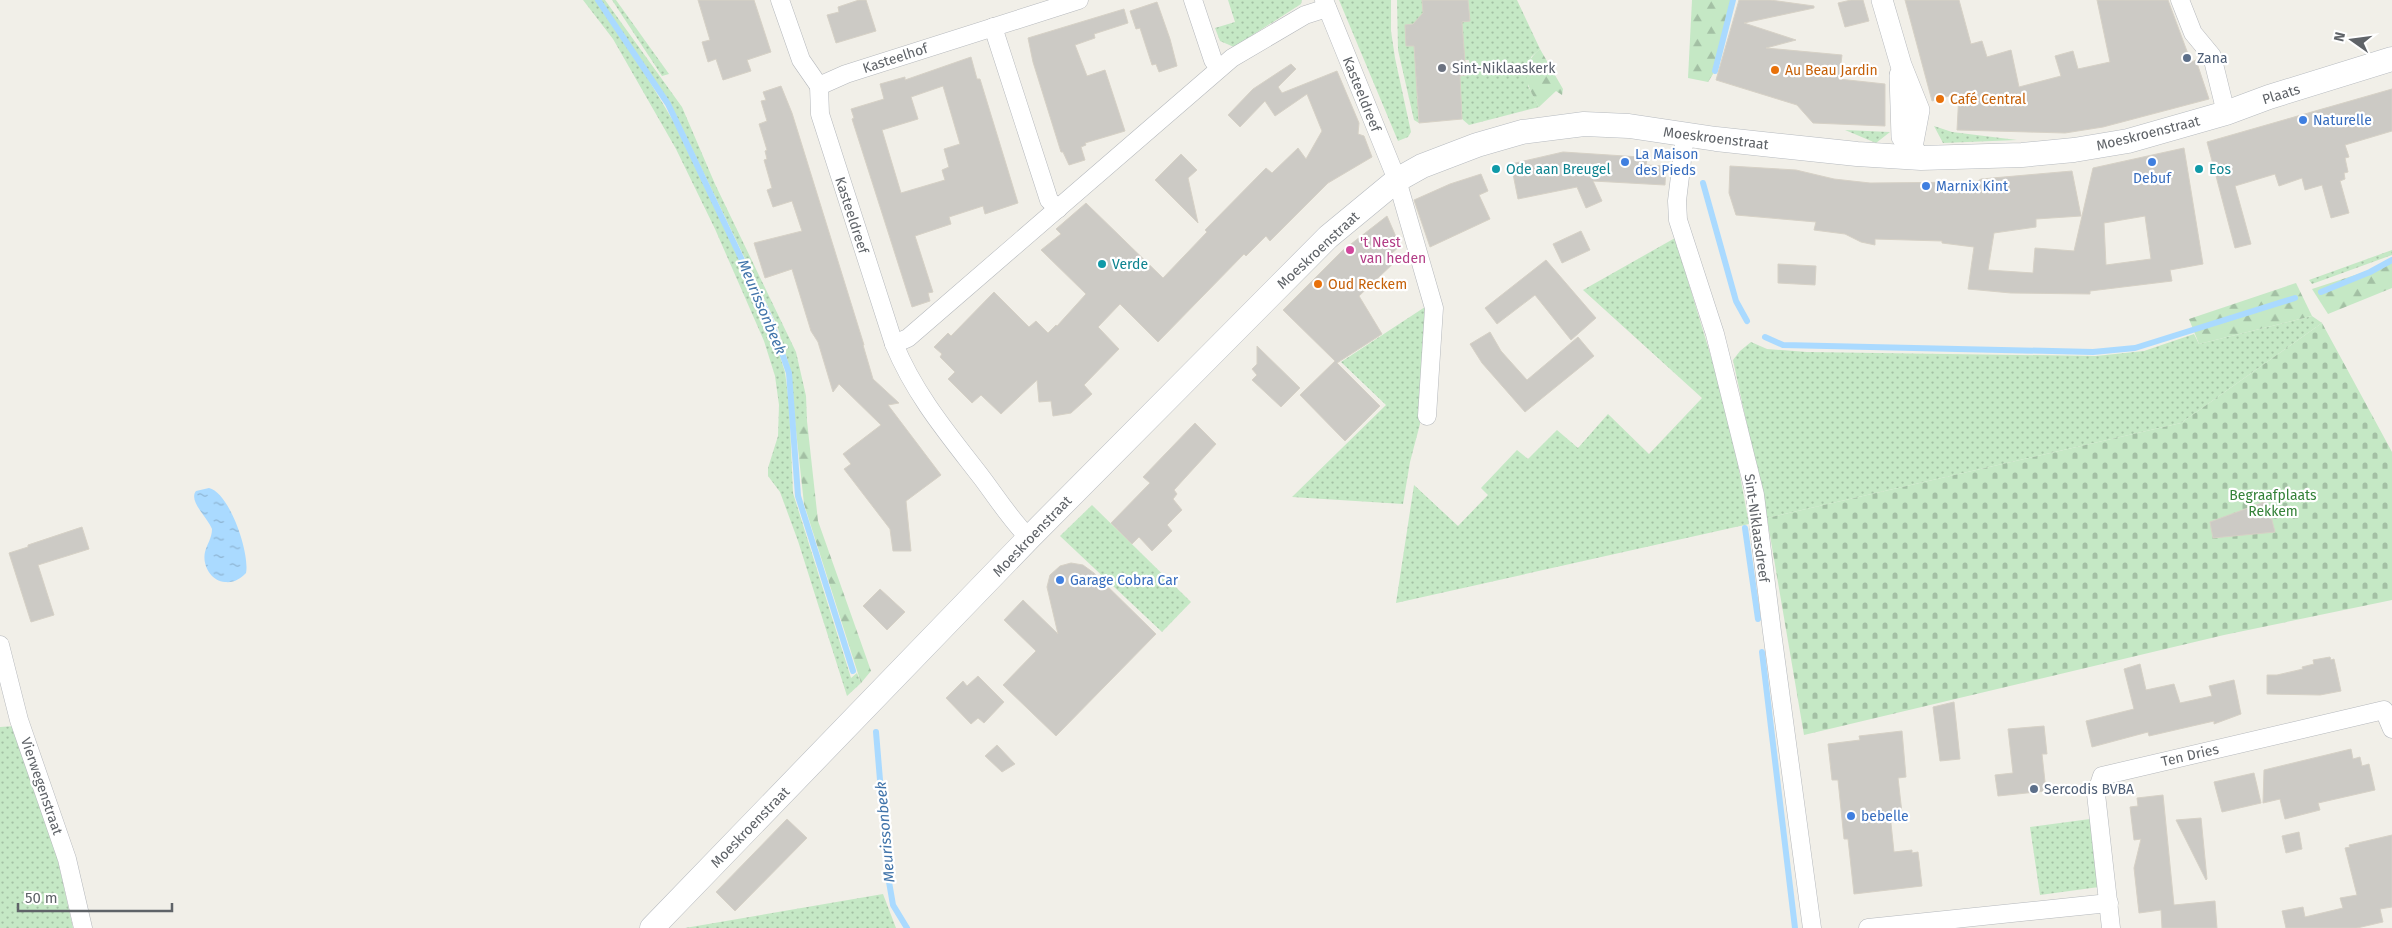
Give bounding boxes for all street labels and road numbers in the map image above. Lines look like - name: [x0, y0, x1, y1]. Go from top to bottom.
- street label: Kasteelhof: [860, 40, 931, 77]
- street label: Kasteeldreef: [1339, 54, 1385, 135]
- street label: Plaats: [2260, 81, 2303, 108]
- street label: Moeskroenstraat: [2095, 112, 2203, 155]
- street label: Moeskroenstraat: [1662, 124, 1771, 154]
- street label: Kasteeldreef: [831, 175, 872, 257]
- street label: Moeskroenstraat: [1274, 207, 1364, 293]
- street label: Sint-Niklaasdreef: [1740, 473, 1773, 585]
- street label: Moeskroenstraat: [989, 492, 1076, 580]
- street label: Vierwegenstraat: [17, 735, 66, 838]
- street label: Ten Dries: [2160, 741, 2221, 770]
- street label: Moeskroenstraat: [707, 783, 794, 871]

